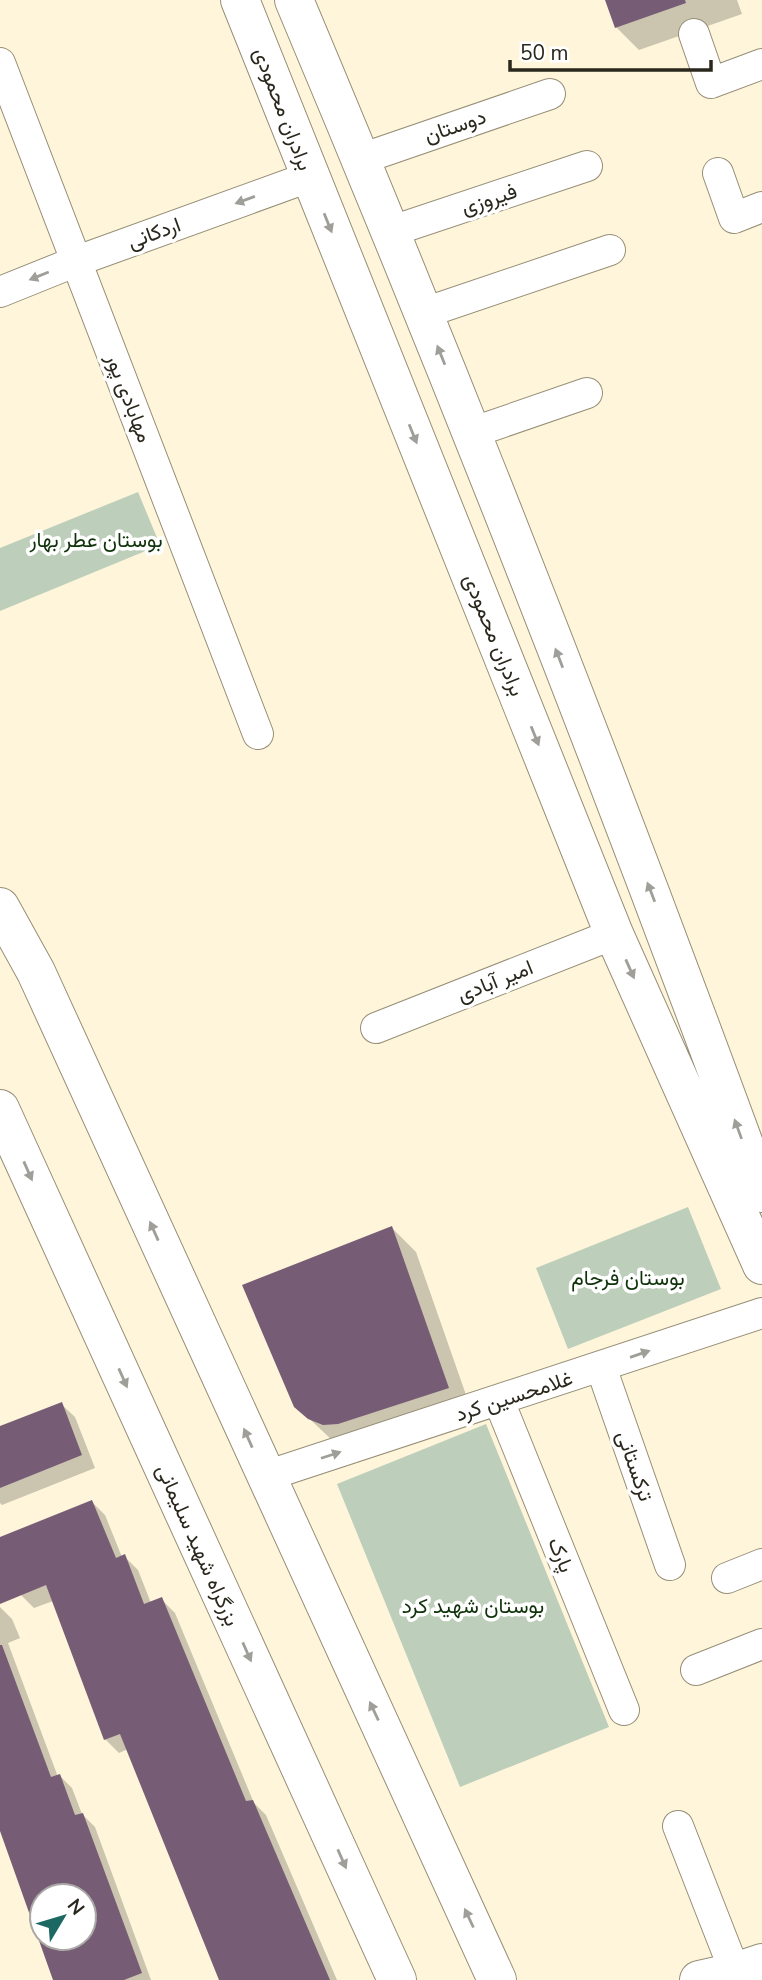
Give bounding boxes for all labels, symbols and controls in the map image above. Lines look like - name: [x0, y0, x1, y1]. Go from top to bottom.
- scale bar: [510, 28, 711, 72]
- text: 50 m: [520, 39, 569, 67]
- street label: برادران محمودی: [247, 43, 319, 175]
- street label: دوستان: [420, 102, 490, 150]
- street label: فیروزی: [458, 177, 520, 221]
- one-way arrow: [235, 195, 256, 206]
- street label: اردکانی: [124, 210, 184, 256]
- one-way arrow: [322, 213, 333, 234]
- one-way arrow: [28, 271, 49, 282]
- one-way arrow: [435, 344, 446, 365]
- street label: مهابادی پور: [99, 348, 159, 447]
- one-way arrow: [407, 424, 418, 445]
- park label: بوستان عطر بهار: [28, 526, 163, 554]
- street label: برادران محمودی: [457, 570, 531, 700]
- one-way arrow: [554, 647, 565, 668]
- one-way arrow: [529, 726, 540, 747]
- one-way arrow: [645, 882, 656, 903]
- street label: امیر آبادی: [453, 953, 537, 1009]
- one-way arrow: [624, 959, 636, 979]
- one-way arrow: [733, 1118, 744, 1139]
- one-way arrow: [22, 1161, 34, 1181]
- one-way arrow: [148, 1221, 160, 1241]
- park label: بوستان فرجام: [571, 1264, 685, 1292]
- one-way arrow: [630, 1348, 651, 1359]
- street label: غلامحسین کرد: [452, 1364, 576, 1428]
- one-way arrow: [117, 1368, 128, 1388]
- street label: ترکستانی: [610, 1427, 660, 1505]
- one-way arrow: [242, 1428, 254, 1448]
- one-way arrow: [320, 1449, 341, 1460]
- street label: بزرگراه شهید سلیمانی: [150, 1460, 246, 1630]
- street label: پارک: [541, 1533, 581, 1577]
- park label: بوستان شهید کرد: [402, 1592, 544, 1620]
- one-way arrow: [241, 1642, 253, 1662]
- one-way arrow: [368, 1701, 380, 1721]
- one-way arrow: [336, 1849, 347, 1869]
- north arrow: [28, 1882, 98, 1952]
- text: N: [61, 1894, 90, 1921]
- one-way arrow: [463, 1908, 475, 1928]

